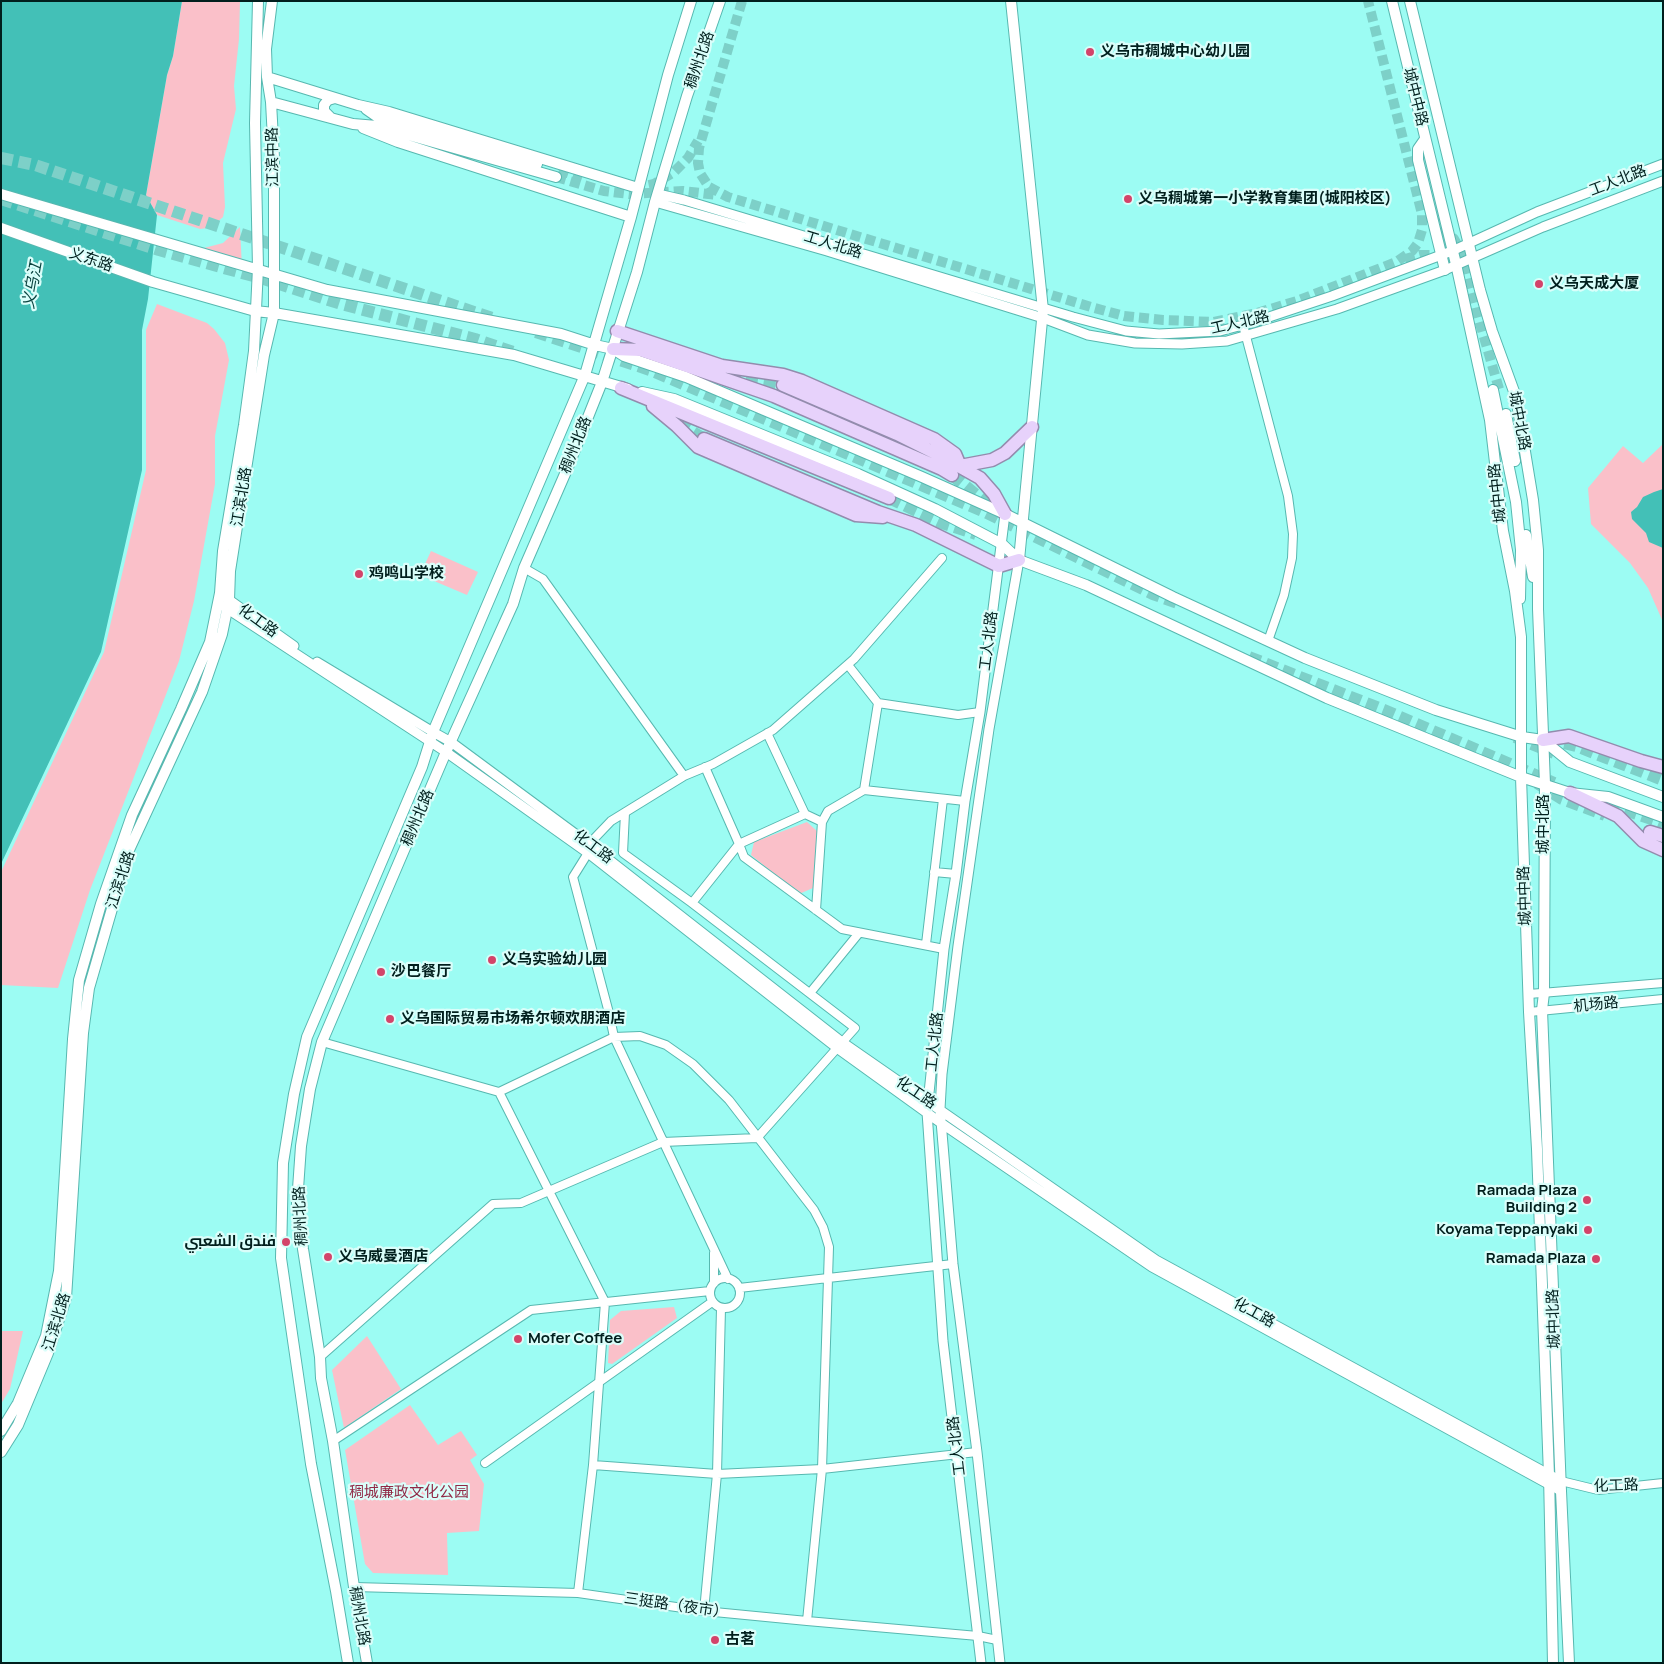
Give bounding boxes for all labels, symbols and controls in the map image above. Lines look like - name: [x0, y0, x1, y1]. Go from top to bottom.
- street label: 稠州北路: [682, 29, 718, 91]
- place label: 义乌市稠城中心幼儿园: [1100, 43, 1250, 61]
- marker: 义乌市稠城中心幼儿园: [1084, 46, 1096, 58]
- street label: 城中中路: [1399, 66, 1431, 128]
- street label: 江滨中路: [263, 127, 283, 187]
- street label: 工人北路: [1587, 162, 1649, 200]
- place label: 义乌稠城第一小学教育集团(城阳校区): [1138, 190, 1392, 208]
- marker: 义乌稠城第一小学教育集团(城阳校区): [1122, 193, 1134, 205]
- street label: 工人北路: [802, 228, 864, 262]
- street label: 义东路: [67, 244, 115, 276]
- water label: 义乌江: [19, 260, 47, 310]
- place label: 义乌天成大厦: [1549, 275, 1639, 293]
- marker: 义乌天成大厦: [1533, 278, 1545, 290]
- street label: 工人北路: [1209, 307, 1271, 339]
- street label: 城中北路: [1504, 390, 1534, 452]
- street label: 稠州北路: [556, 414, 596, 476]
- street label: 城中中路: [1486, 462, 1510, 524]
- street label: 江滨北路: [228, 466, 256, 528]
- place label: 鸡鸣山学校: [369, 565, 444, 583]
- marker: 鸡鸣山学校: [353, 568, 365, 580]
- street label: 化工路: [235, 600, 281, 642]
- street label: 工人北路: [976, 610, 1002, 672]
- street label: 稠州北路: [398, 787, 438, 849]
- street label: 城中北路: [1535, 794, 1553, 854]
- street label: 化工路: [570, 826, 616, 868]
- street label: 江滨北路: [103, 849, 139, 911]
- street label: 城中中路: [1515, 866, 1535, 926]
- place label: 义乌实验幼儿园: [502, 951, 607, 969]
- marker: 义乌实验幼儿园: [486, 954, 498, 966]
- place label: 沙巴餐厅: [391, 963, 451, 981]
- marker: 沙巴餐厅: [375, 966, 387, 978]
- street label: 机场路: [1573, 994, 1619, 1016]
- place label: 义乌国际贸易市场希尔顿欢朋酒店: [400, 1010, 625, 1028]
- street label: 工人北路: [923, 1011, 947, 1073]
- marker: 义乌国际贸易市场希尔顿欢朋酒店: [384, 1013, 396, 1025]
- street label: 化工路: [892, 1073, 940, 1113]
- place label: Ramada Plaza Building 2: [1477, 1182, 1577, 1217]
- street label: 稠州北路: [290, 1186, 312, 1246]
- marker: Ramada Plaza Building 2: [1581, 1194, 1593, 1206]
- place label: Koyama Teppanyaki: [1436, 1221, 1578, 1239]
- marker: Koyama Teppanyaki: [1582, 1224, 1594, 1236]
- place label: فندق الشعبي: [185, 1233, 276, 1251]
- marker: فندق الشعبي: [280, 1236, 292, 1248]
- place label: 义乌威曼酒店: [338, 1248, 428, 1266]
- place label: Ramada Plaza: [1486, 1250, 1586, 1268]
- marker: 义乌威曼酒店: [322, 1251, 334, 1263]
- marker: Ramada Plaza: [1590, 1253, 1602, 1265]
- street label: 城中北路: [1544, 1289, 1564, 1349]
- street label: 江滨北路: [40, 1291, 74, 1353]
- street label: 化工路: [1230, 1294, 1278, 1332]
- place label: Mofer Coffee: [528, 1330, 622, 1348]
- marker: Mofer Coffee: [512, 1333, 524, 1345]
- street label: 工人北路: [944, 1415, 970, 1477]
- street label: 化工路: [1593, 1476, 1639, 1496]
- park label: 稠城廉政文化公园: [349, 1484, 469, 1502]
- street label: 稠州北路: [345, 1585, 373, 1647]
- street label: 三挺路（夜市）: [623, 1590, 729, 1622]
- place label: 古茗: [725, 1631, 755, 1649]
- marker: 古茗: [709, 1634, 721, 1646]

